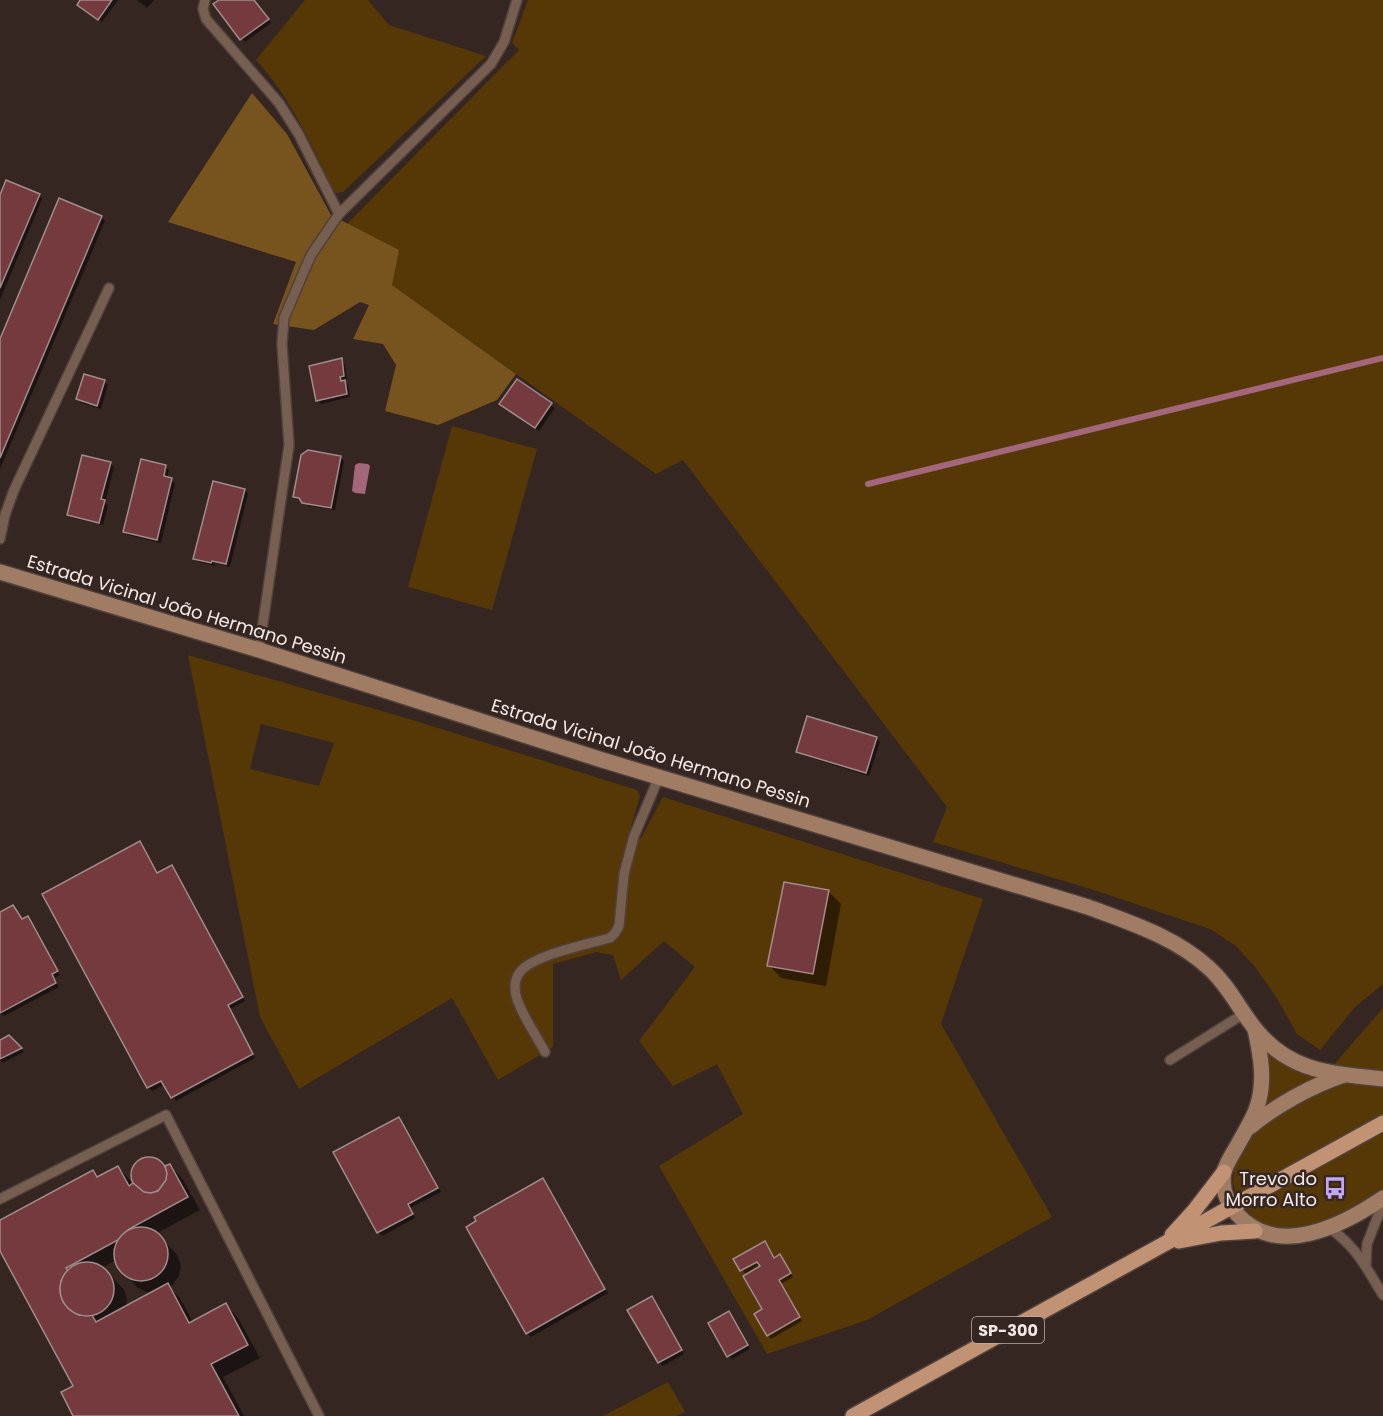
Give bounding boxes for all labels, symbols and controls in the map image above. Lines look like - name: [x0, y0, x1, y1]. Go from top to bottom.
- street label: Estrada Vicinal João Hermano Pessin: [24, 548, 350, 670]
- street label: Estrada Vicinal João Hermano Pessin: [488, 692, 814, 814]
- place label: Trevo do Morro Alto: [1226, 1166, 1317, 1212]
- bus stop icon: Trevo do Morro Alto: [1322, 1175, 1348, 1201]
- road number: SP-300: [972, 1317, 1044, 1343]

